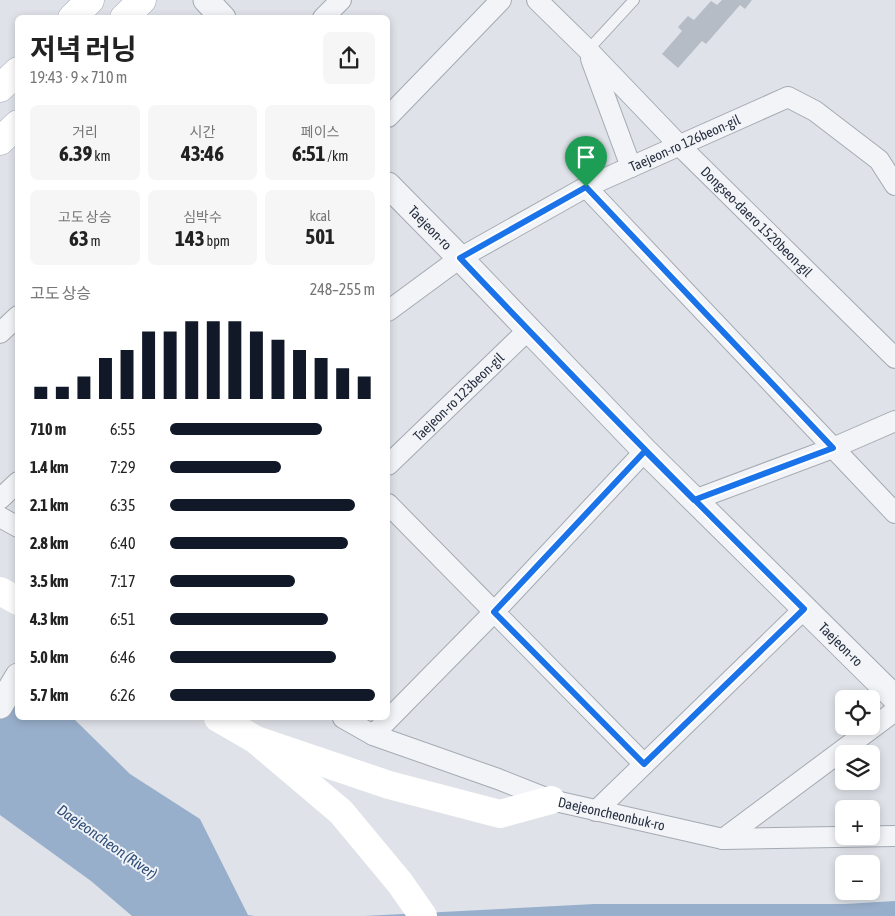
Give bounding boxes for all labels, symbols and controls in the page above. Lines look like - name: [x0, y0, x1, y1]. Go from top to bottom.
- button: share: [323, 32, 375, 84]
- text: 저녁 러닝: [30, 33, 137, 65]
- text: 19:43 · 9 × 710 m: [30, 68, 127, 86]
- street label: Taejeon-ro 126beon-gil: [627, 111, 743, 175]
- text: 거리: [72, 124, 98, 140]
- text: 시간: [190, 124, 215, 140]
- text: 페이스: [301, 124, 339, 140]
- pin: [565, 136, 607, 187]
- text: 6.39: [59, 141, 92, 165]
- text: 43:46: [181, 141, 224, 165]
- text: 6:51: [292, 141, 325, 165]
- icon: arrive: [572, 143, 600, 171]
- text: km: [92, 148, 111, 164]
- text: /km: [325, 148, 348, 164]
- street label: Dongseo-daero 1520beon-gil: [698, 163, 816, 280]
- street label: Taejeon-ro: [405, 202, 455, 253]
- text: kcal: [310, 208, 331, 224]
- text: 고도 상승: [58, 209, 112, 225]
- text: 심박수: [183, 209, 222, 225]
- text: 501: [305, 224, 335, 248]
- text: 63: [69, 226, 89, 250]
- text: 143: [175, 226, 205, 250]
- text: m: [89, 233, 101, 249]
- text: bpm: [205, 233, 230, 249]
- text: 248–255 m: [310, 280, 375, 298]
- text: 고도 상승: [30, 284, 91, 302]
- street label: Taejeon-ro 123beon-gil: [410, 349, 507, 444]
- text: 710 m: [30, 420, 66, 438]
- text: 6:55: [110, 420, 135, 438]
- text: 1.4 km: [30, 458, 69, 476]
- text: 7:29: [110, 458, 135, 476]
- text: 2.1 km: [30, 496, 69, 514]
- text: 6:35: [110, 496, 135, 514]
- text: 2.8 km: [30, 534, 69, 552]
- text: 6:40: [110, 534, 135, 552]
- text: 3.5 km: [30, 572, 69, 590]
- text: 7:17: [110, 572, 135, 590]
- text: 4.3 km: [30, 610, 69, 628]
- text: 6:51: [110, 610, 135, 628]
- street label: Taejeon-ro: [815, 619, 866, 669]
- text: 5.0 km: [30, 648, 69, 666]
- text: 6:46: [110, 648, 135, 666]
- text: 5.7 km: [30, 686, 69, 704]
- text: 6:26: [110, 686, 135, 704]
- map controls: [835, 690, 880, 900]
- button: locate: [835, 690, 880, 735]
- button: layers: [835, 745, 880, 790]
- street label: Daejeoncheonbuk-ro: [556, 794, 666, 834]
- button: +: [835, 800, 880, 845]
- water label: Daejeoncheon (River): [54, 801, 160, 882]
- button: −: [835, 855, 880, 900]

